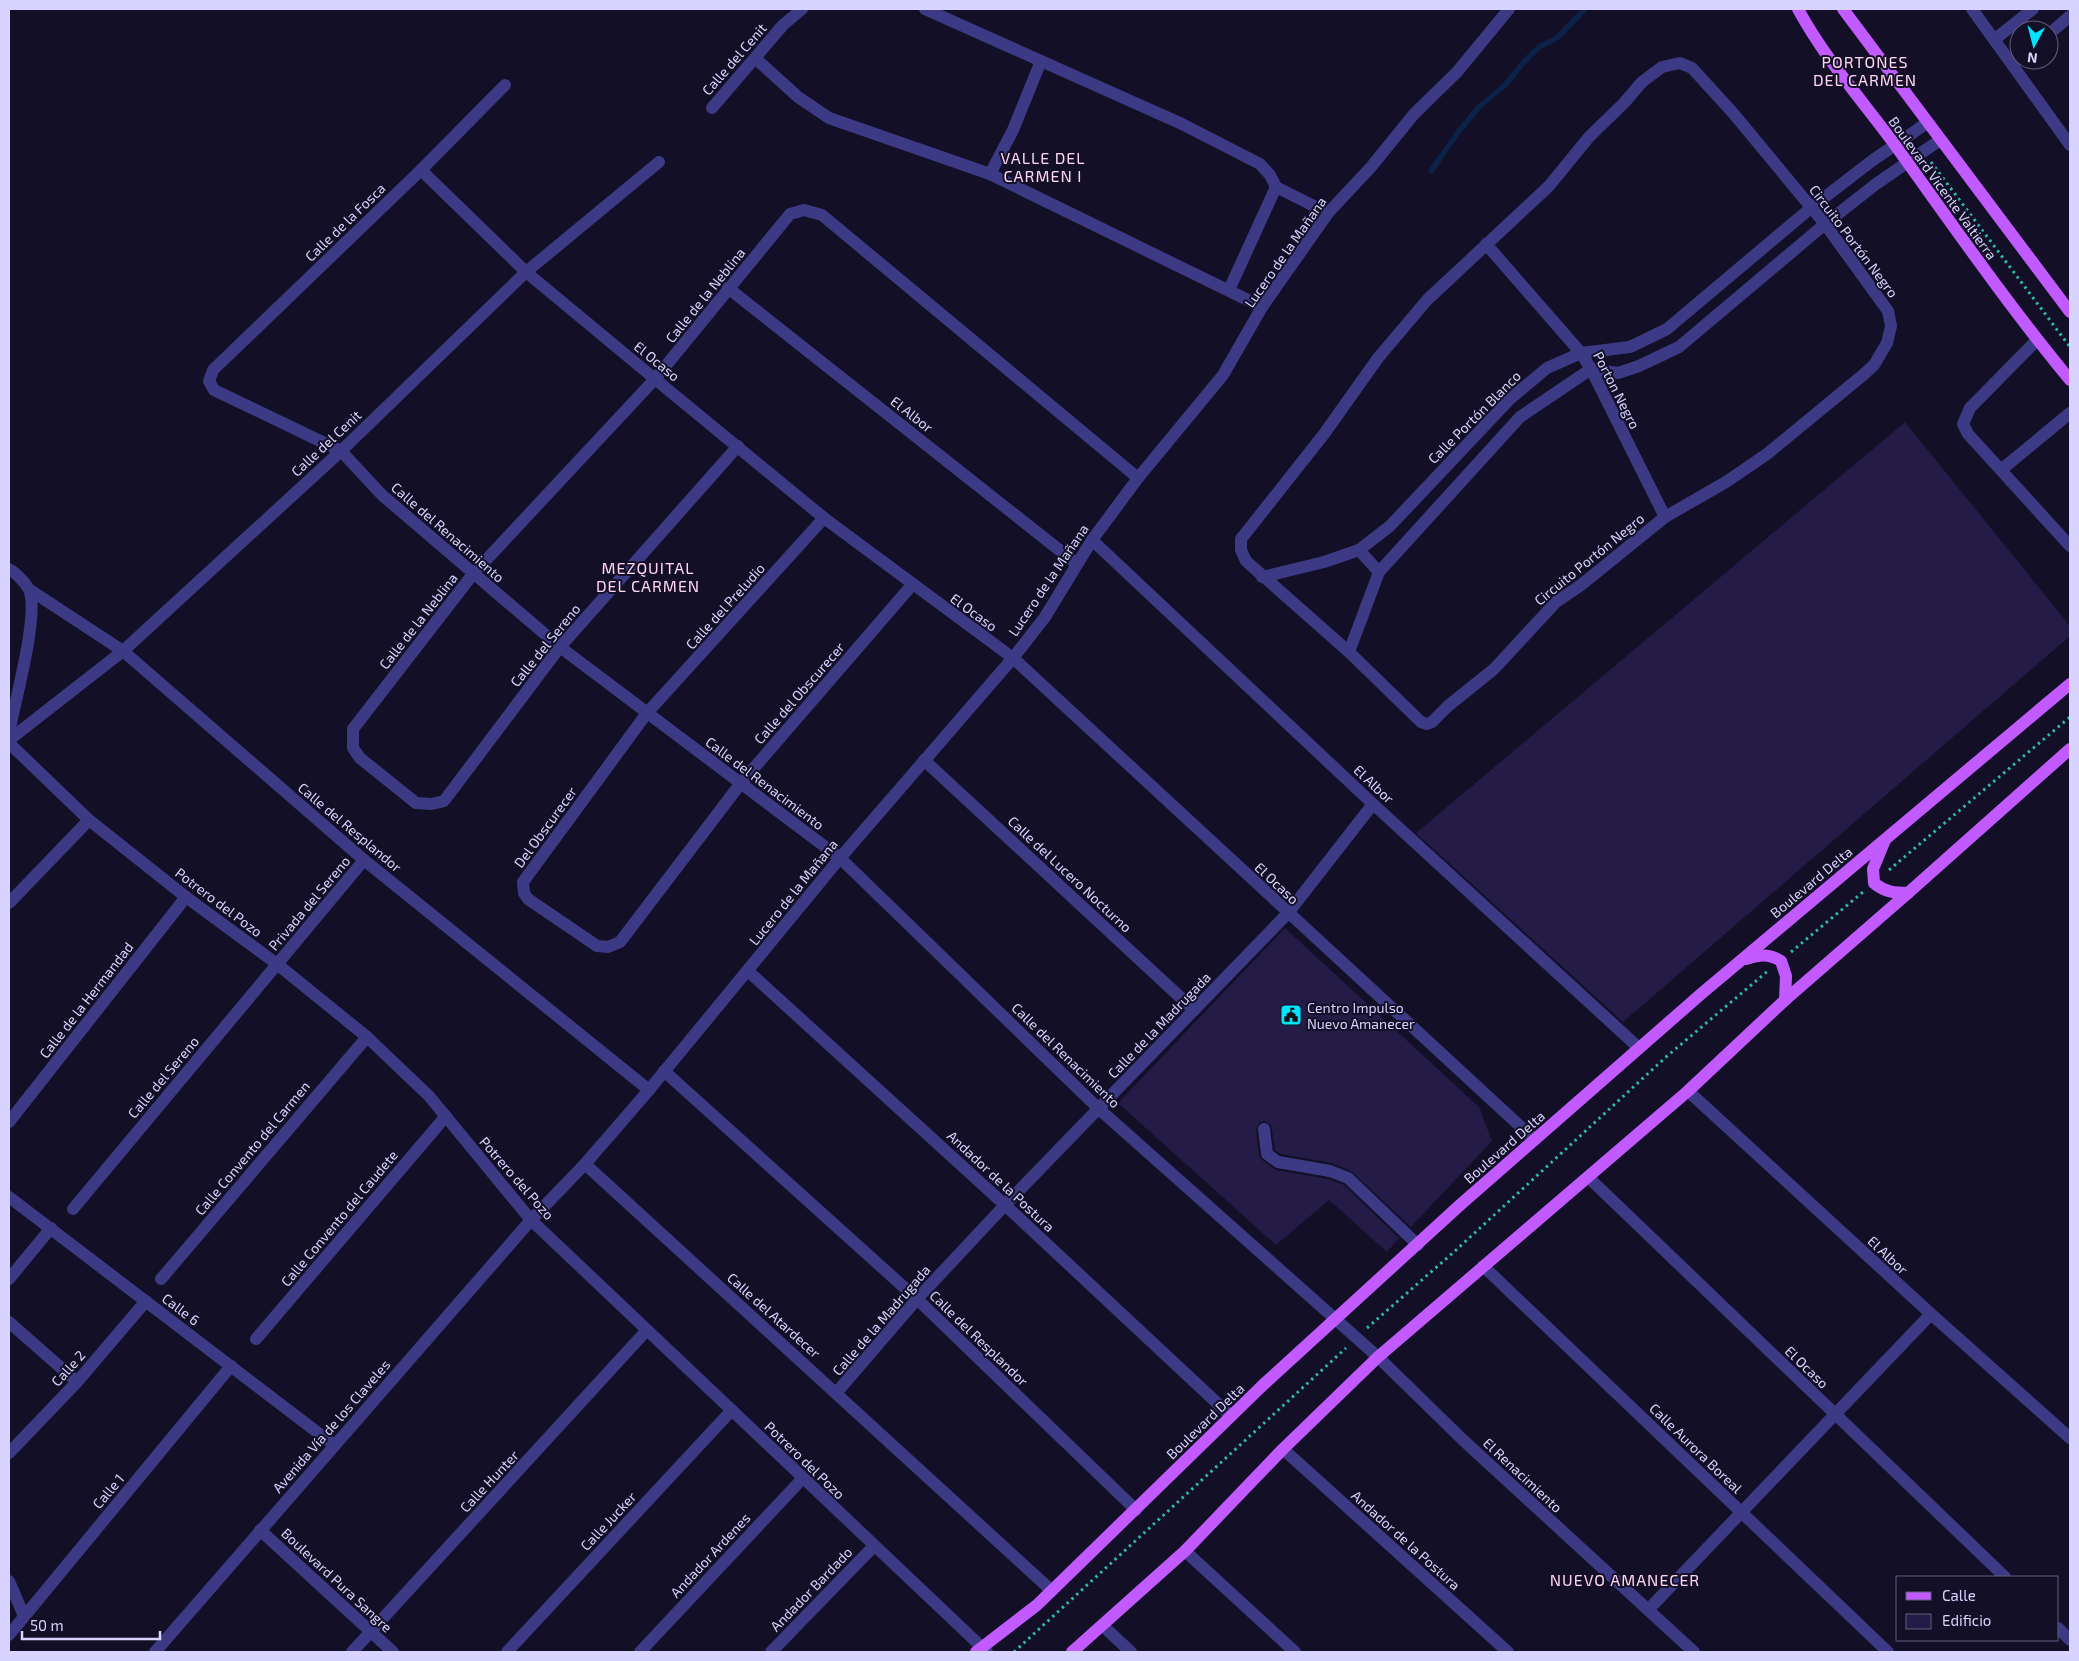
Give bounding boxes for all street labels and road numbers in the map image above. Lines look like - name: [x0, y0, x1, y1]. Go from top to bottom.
- street label: Calle del Cenit: [698, 20, 770, 98]
- street label: Boulevard Vicente Valtierra: [1885, 113, 2001, 263]
- street label: Calle de la Fosca: [301, 179, 389, 265]
- street label: Circuito Portón Negro: [1806, 181, 1902, 301]
- street label: Lucero de la Mañana: [1240, 193, 1330, 311]
- street label: Calle de la Neblina: [662, 244, 748, 346]
- street label: El Ocaso: [631, 337, 683, 385]
- street label: Porton Negro: [1590, 348, 1644, 432]
- street label: Calle Portón Blanco: [1424, 367, 1524, 467]
- street label: El Albor: [888, 392, 937, 436]
- street label: Calle del Cenit: [287, 406, 365, 480]
- street label: Calle del Renacimiento: [388, 478, 508, 586]
- street label: Circuito Portón Negro: [1531, 509, 1647, 609]
- street label: Lucero de la Mañana: [1004, 521, 1092, 639]
- street label: Calle del Preludio: [682, 559, 768, 653]
- street label: Calle de la Neblina: [375, 570, 461, 672]
- street label: El Ocaso: [947, 589, 1001, 635]
- street label: Calle del Sereno: [506, 600, 584, 690]
- street label: Calle del Obscurecer: [750, 638, 848, 747]
- street label: Calle del Renacimiento: [702, 733, 828, 833]
- street label: El Albor: [1350, 761, 1398, 807]
- street label: Calle del Resplandor: [295, 779, 406, 876]
- street label: Del Obscurecer: [510, 783, 580, 871]
- street label: Calle del Lucero Nocturno: [1005, 812, 1135, 936]
- street label: Lucero de la Mañana: [745, 836, 841, 948]
- street label: Boulevard Delta: [1767, 843, 1855, 921]
- street label: Privada del Sereno: [265, 852, 353, 954]
- street label: El Ocaso: [1252, 858, 1302, 908]
- street label: Potrero del Pozo: [172, 864, 266, 940]
- street label: Calle de la Hermandad: [35, 939, 137, 1061]
- street label: Calle de la Madrugada: [1104, 968, 1214, 1082]
- street label: Calle del Renacimiento: [1008, 999, 1124, 1111]
- street label: Calle del Sereno: [124, 1033, 202, 1121]
- street label: Calle Convento del Carmen: [191, 1078, 313, 1218]
- street label: Boulevard Delta: [1460, 1107, 1548, 1187]
- street label: Andador de la Postura: [944, 1127, 1058, 1235]
- street label: Potrero del Pozo: [476, 1133, 558, 1223]
- street label: Calle Convento del Caudete: [277, 1146, 401, 1290]
- street label: El Albor: [1864, 1232, 1912, 1278]
- street label: Calle de la Madrugada: [828, 1261, 934, 1379]
- street label: Calle del Atardecer: [724, 1269, 824, 1361]
- street label: Calle del Resplandor: [926, 1287, 1032, 1390]
- street label: Calle 6: [159, 1289, 203, 1329]
- street label: El Ocaso: [1782, 1342, 1832, 1392]
- street label: Calle 2: [47, 1346, 89, 1389]
- street label: Avenida Vía de los Claveles: [269, 1356, 393, 1496]
- street label: Boulevard Delta: [1162, 1380, 1248, 1462]
- street label: Calle Aurora Boreal: [1646, 1399, 1746, 1497]
- street label: Potrero del Pozo: [761, 1418, 849, 1502]
- street label: El Renacimiento: [1480, 1434, 1566, 1516]
- street label: Calle Hunter: [456, 1446, 522, 1516]
- street label: Calle 1: [89, 1470, 127, 1512]
- street label: Andador de la Postura: [1348, 1487, 1464, 1593]
- street label: Calle Jucker: [577, 1488, 640, 1554]
- street label: Andador Ardenes: [667, 1509, 753, 1601]
- street label: Boulevard Pura Sangre: [278, 1524, 396, 1636]
- street label: Andador Bardado: [767, 1543, 856, 1635]

